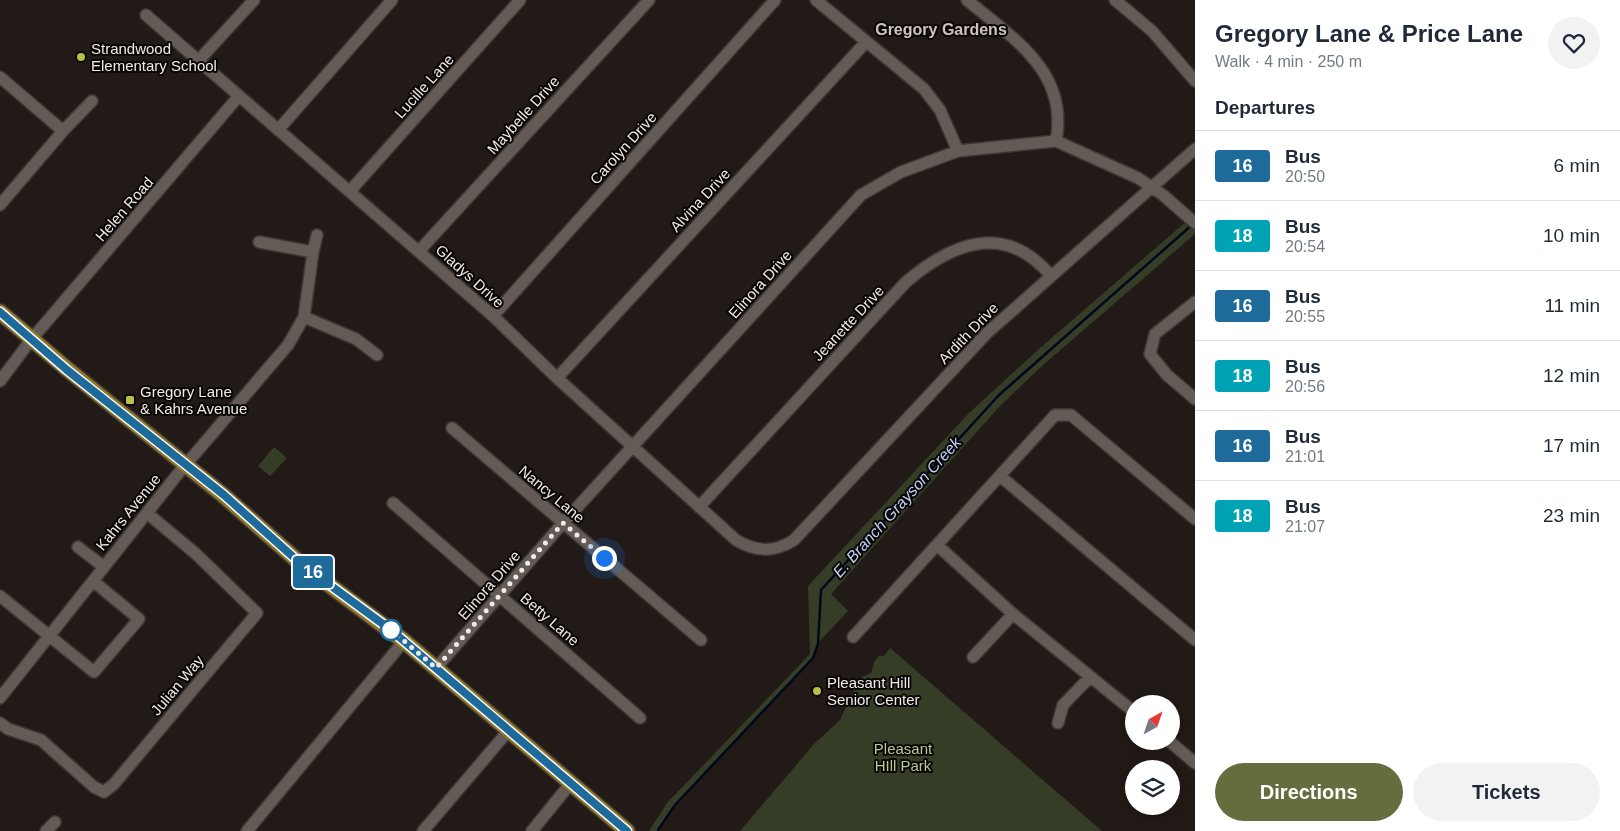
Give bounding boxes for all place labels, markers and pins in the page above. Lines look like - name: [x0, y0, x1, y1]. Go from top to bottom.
- place label: Strandwood Elementary School: [91, 40, 217, 74]
- marker: Strandwood Elementary School: [75, 51, 87, 63]
- place label: Gregory Lane & Kahrs Avenue: [140, 383, 247, 417]
- marker: Gregory Lane & Kahrs Avenue: [124, 394, 136, 406]
- unlabelled marker: [380, 619, 402, 641]
- place label: Pleasant Hill Senior Center: [827, 674, 920, 708]
- marker: Pleasant Hill Senior Center: [811, 685, 823, 697]

